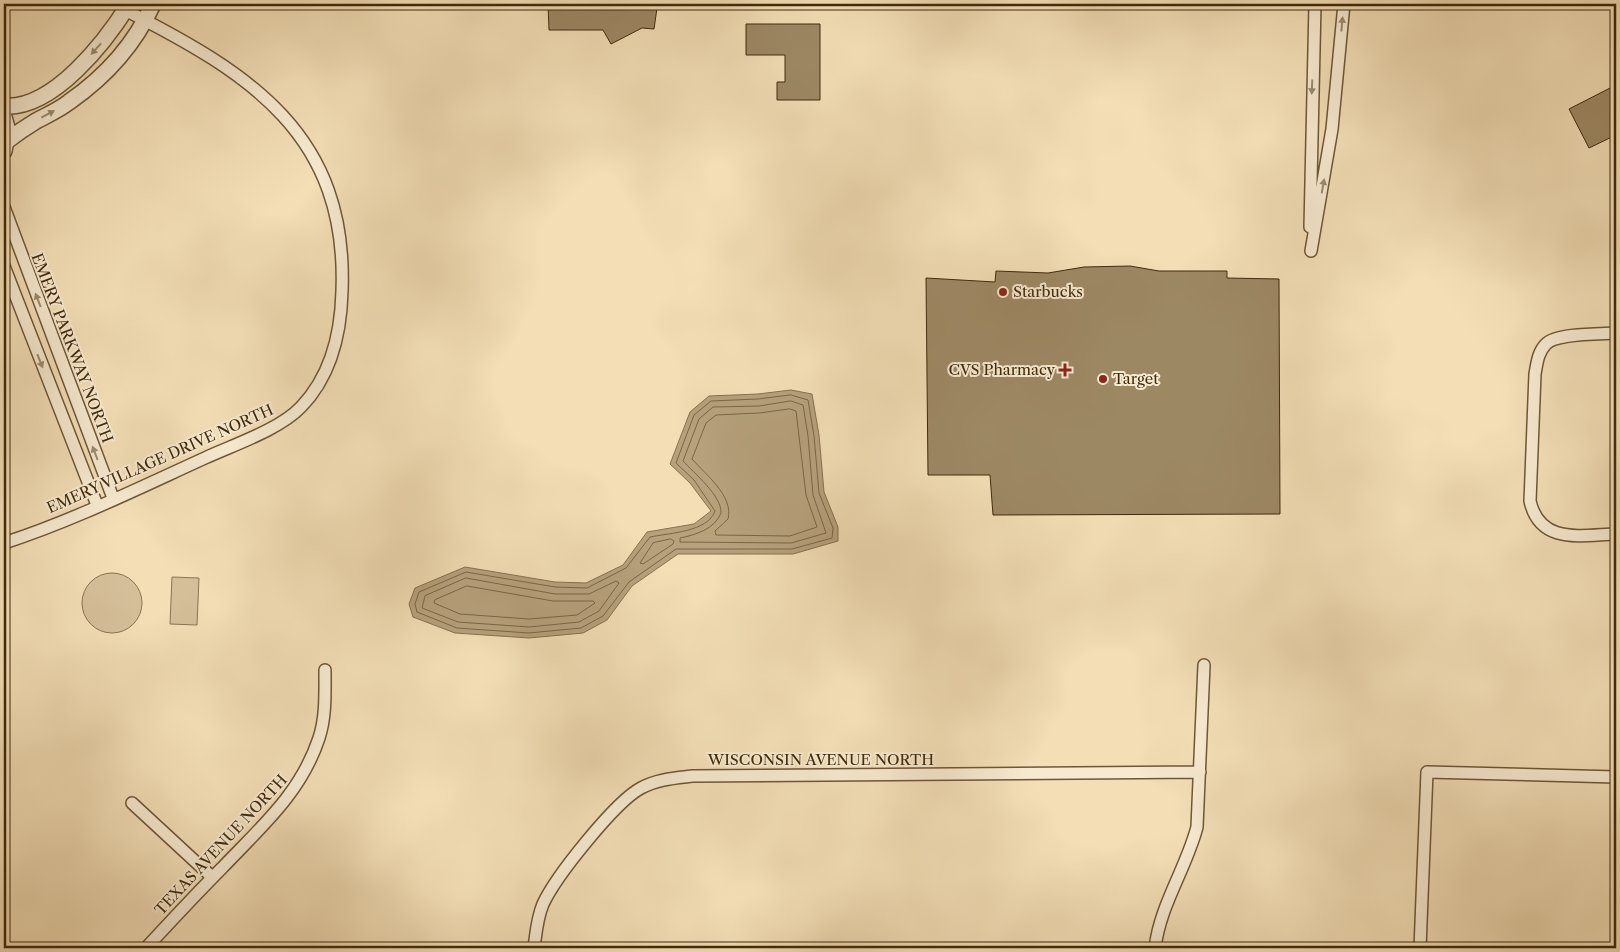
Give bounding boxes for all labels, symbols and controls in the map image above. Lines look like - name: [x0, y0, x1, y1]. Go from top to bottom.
- one-way arrow: [1338, 16, 1346, 32]
- one-way arrow: [90, 42, 102, 54]
- one-way arrow: [1308, 80, 1316, 96]
- one-way arrow: [41, 110, 55, 118]
- one-way arrow: [1319, 178, 1327, 193]
- street label: EMERY PARKWAY NORTH: [27, 250, 118, 446]
- place label: Starbucks: [1013, 282, 1083, 301]
- marker: Starbucks: [997, 286, 1009, 298]
- one-way arrow: [34, 293, 41, 308]
- one-way arrow: [37, 354, 45, 368]
- place label: CVS Pharmacy: [948, 360, 1056, 379]
- marker: CVS Pharmacy: [1059, 364, 1071, 376]
- place label: Target: [1113, 369, 1159, 388]
- marker: Target: [1097, 373, 1109, 385]
- street label: EMERY VILLAGE DRIVE NORTH: [44, 400, 276, 517]
- one-way arrow: [91, 445, 99, 460]
- street label: WISCONSIN AVENUE NORTH: [707, 750, 934, 769]
- street label: TEXAS AVENUE NORTH: [150, 770, 291, 919]

